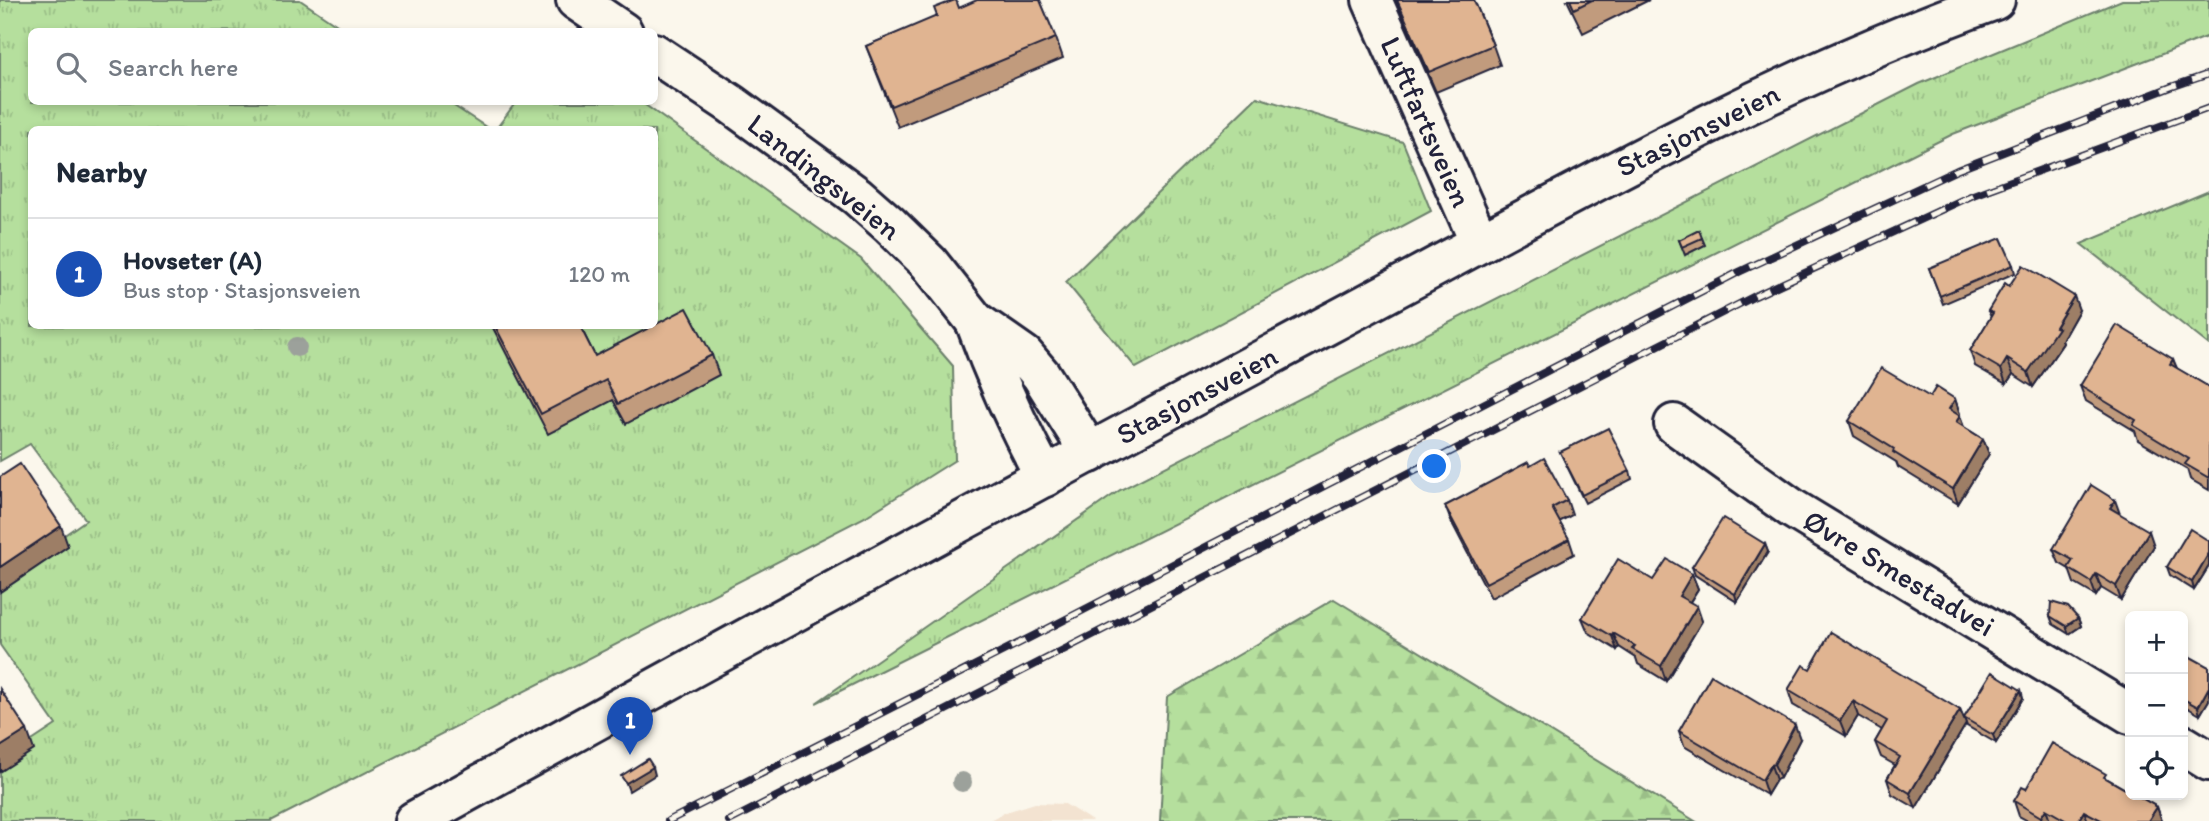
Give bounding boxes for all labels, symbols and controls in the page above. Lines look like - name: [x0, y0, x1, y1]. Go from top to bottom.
- search box: [28, 28, 658, 105]
- street label: Luftfartsveien: [1372, 31, 1481, 213]
- icon: search: [52, 48, 90, 86]
- text: Search here: [108, 51, 238, 83]
- street label: Stasjonsveien: [1610, 74, 1786, 185]
- street label: Landingsveien: [740, 105, 908, 248]
- text: Nearby: [56, 153, 147, 190]
- text: Hovseter (A): [123, 244, 262, 276]
- text: 1: [74, 260, 84, 288]
- text: 120 m: [569, 260, 630, 288]
- text: Bus stop · Stasjonsveien: [123, 276, 361, 304]
- street label: Stasjonsveien: [1110, 337, 1284, 453]
- your location: [1417, 449, 1451, 483]
- street label: Øvre Smestadvei: [1797, 501, 2002, 644]
- map controls: [2125, 611, 2188, 800]
- button: +: [2125, 611, 2188, 674]
- button: −: [2125, 674, 2188, 737]
- pin: 1: [607, 697, 653, 755]
- button: locate: [2125, 737, 2188, 800]

